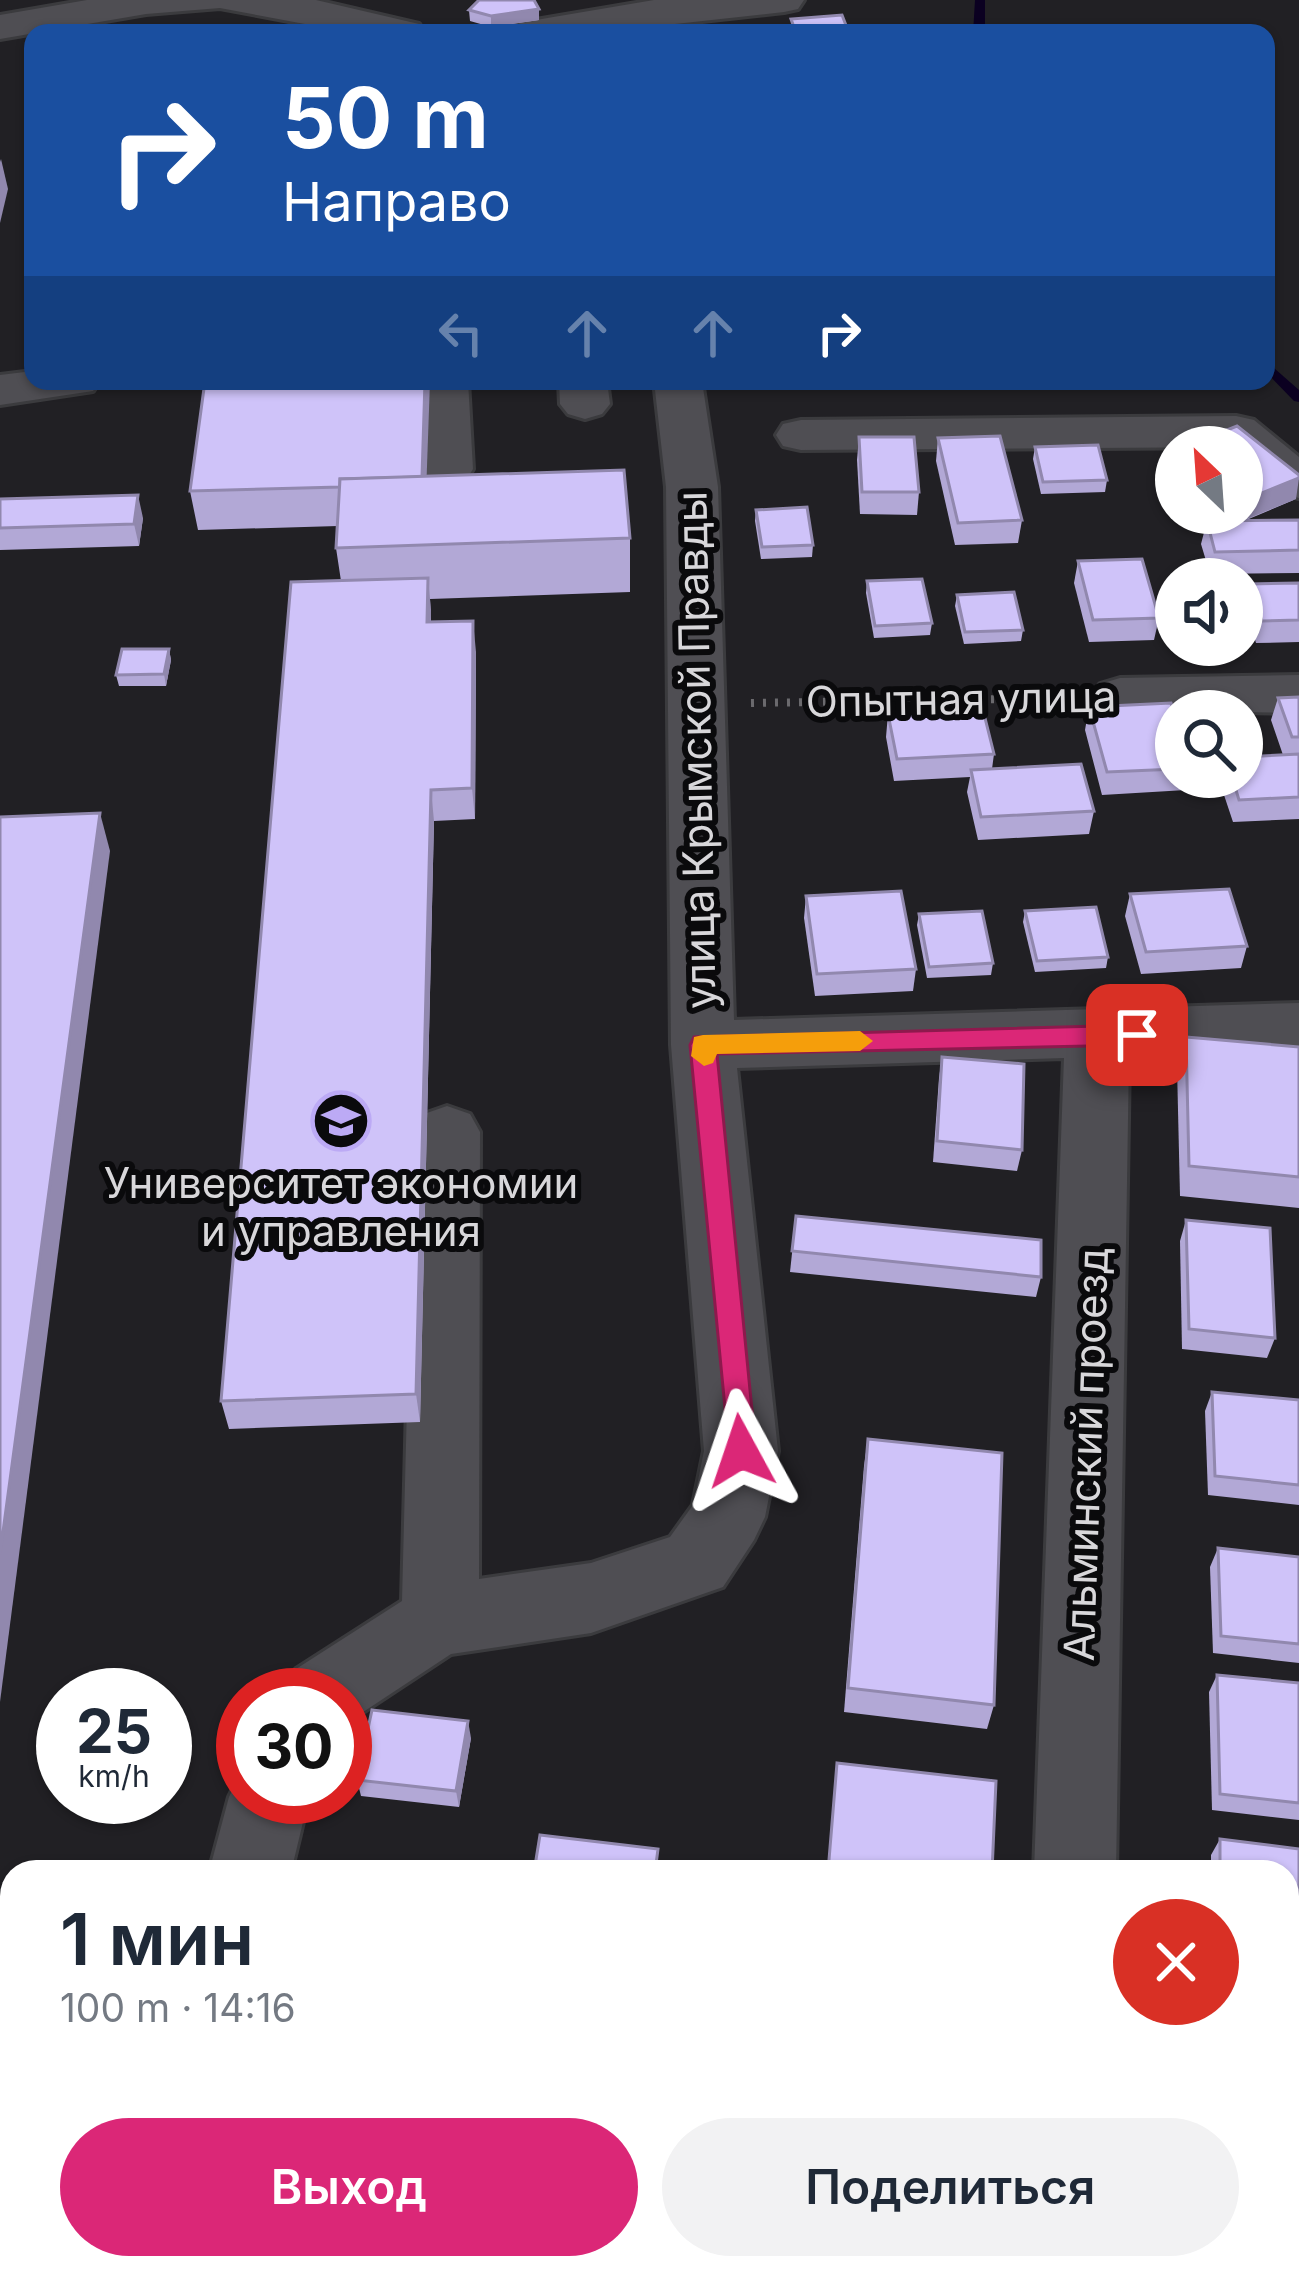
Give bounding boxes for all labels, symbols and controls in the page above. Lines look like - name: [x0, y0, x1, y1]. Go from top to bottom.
- text: 50 m: [282, 67, 489, 168]
- icon: right: [84, 72, 240, 228]
- text: Направо: [282, 169, 511, 234]
- icon: left: [428, 300, 494, 366]
- icon: ahead: [554, 300, 620, 366]
- icon: ahead: [680, 300, 746, 366]
- icon: right: [806, 300, 872, 366]
- north arrow: [1155, 426, 1263, 534]
- map controls: [1155, 426, 1263, 798]
- street label: улица Крымской Правды: [665, 491, 726, 1009]
- button: sound: [1155, 558, 1263, 666]
- street label: Опытная улица: [805, 670, 1117, 727]
- button: search: [1155, 690, 1263, 798]
- pin: [1086, 984, 1188, 1086]
- icon: arrive: [1104, 1002, 1170, 1068]
- school or university icon: Университет экономии и управления: [310, 1090, 372, 1152]
- place label: Университет экономии и управления: [104, 1157, 578, 1256]
- street label: Альминский проезд: [1053, 1246, 1118, 1662]
- position arrow: [678, 1388, 804, 1514]
- speed limit sign: 30: [216, 1668, 372, 1824]
- text: 25: [76, 1695, 152, 1767]
- text: km/h: [78, 1758, 150, 1794]
- text: 1 мин: [60, 1895, 254, 1982]
- button: close: [1113, 1899, 1239, 2025]
- text: 100 m · 14:16: [60, 1984, 296, 2031]
- button: Выход: [60, 2118, 638, 2256]
- button: Поделиться: [662, 2118, 1239, 2256]

